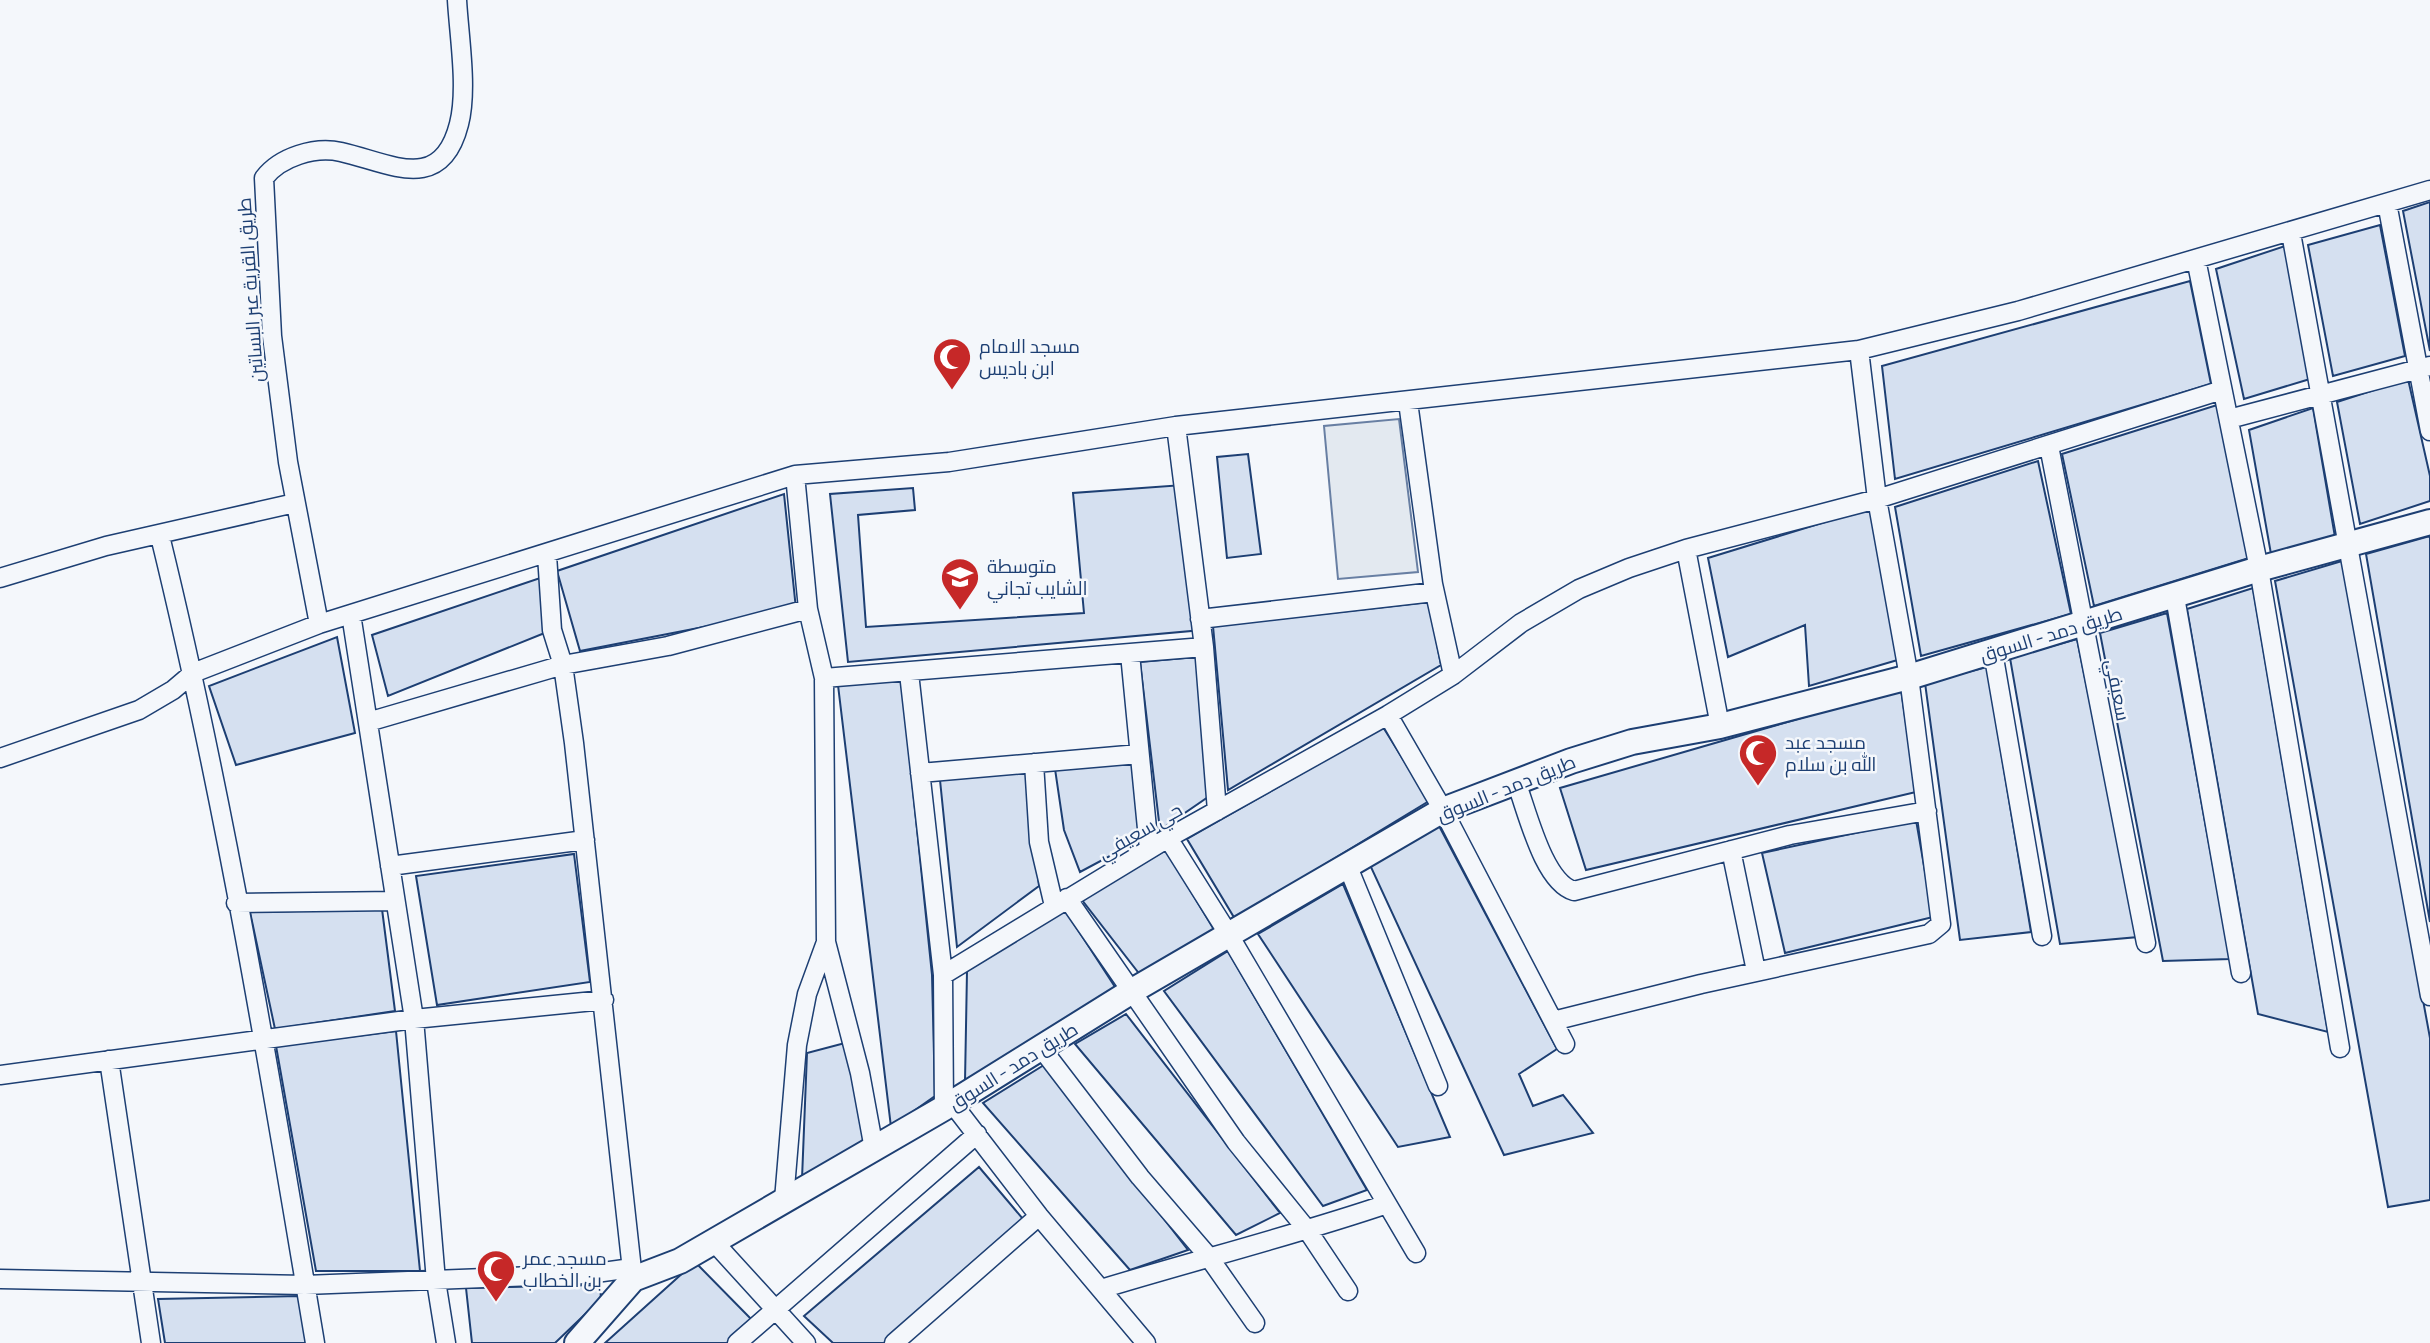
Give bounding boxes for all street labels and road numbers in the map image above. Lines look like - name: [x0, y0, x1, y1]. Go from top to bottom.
- street label: طريق القرية عبر البساتين: [232, 197, 269, 383]
- street label: طريق دمد - السوق: [1977, 601, 2126, 668]
- street label: سعيفي: [2097, 657, 2136, 723]
- street label: طريق دمد - السوق: [1433, 749, 1579, 828]
- street label: حي سعيفي: [1094, 797, 1188, 867]
- street label: طريق دمد - السوق: [944, 1017, 1083, 1116]

